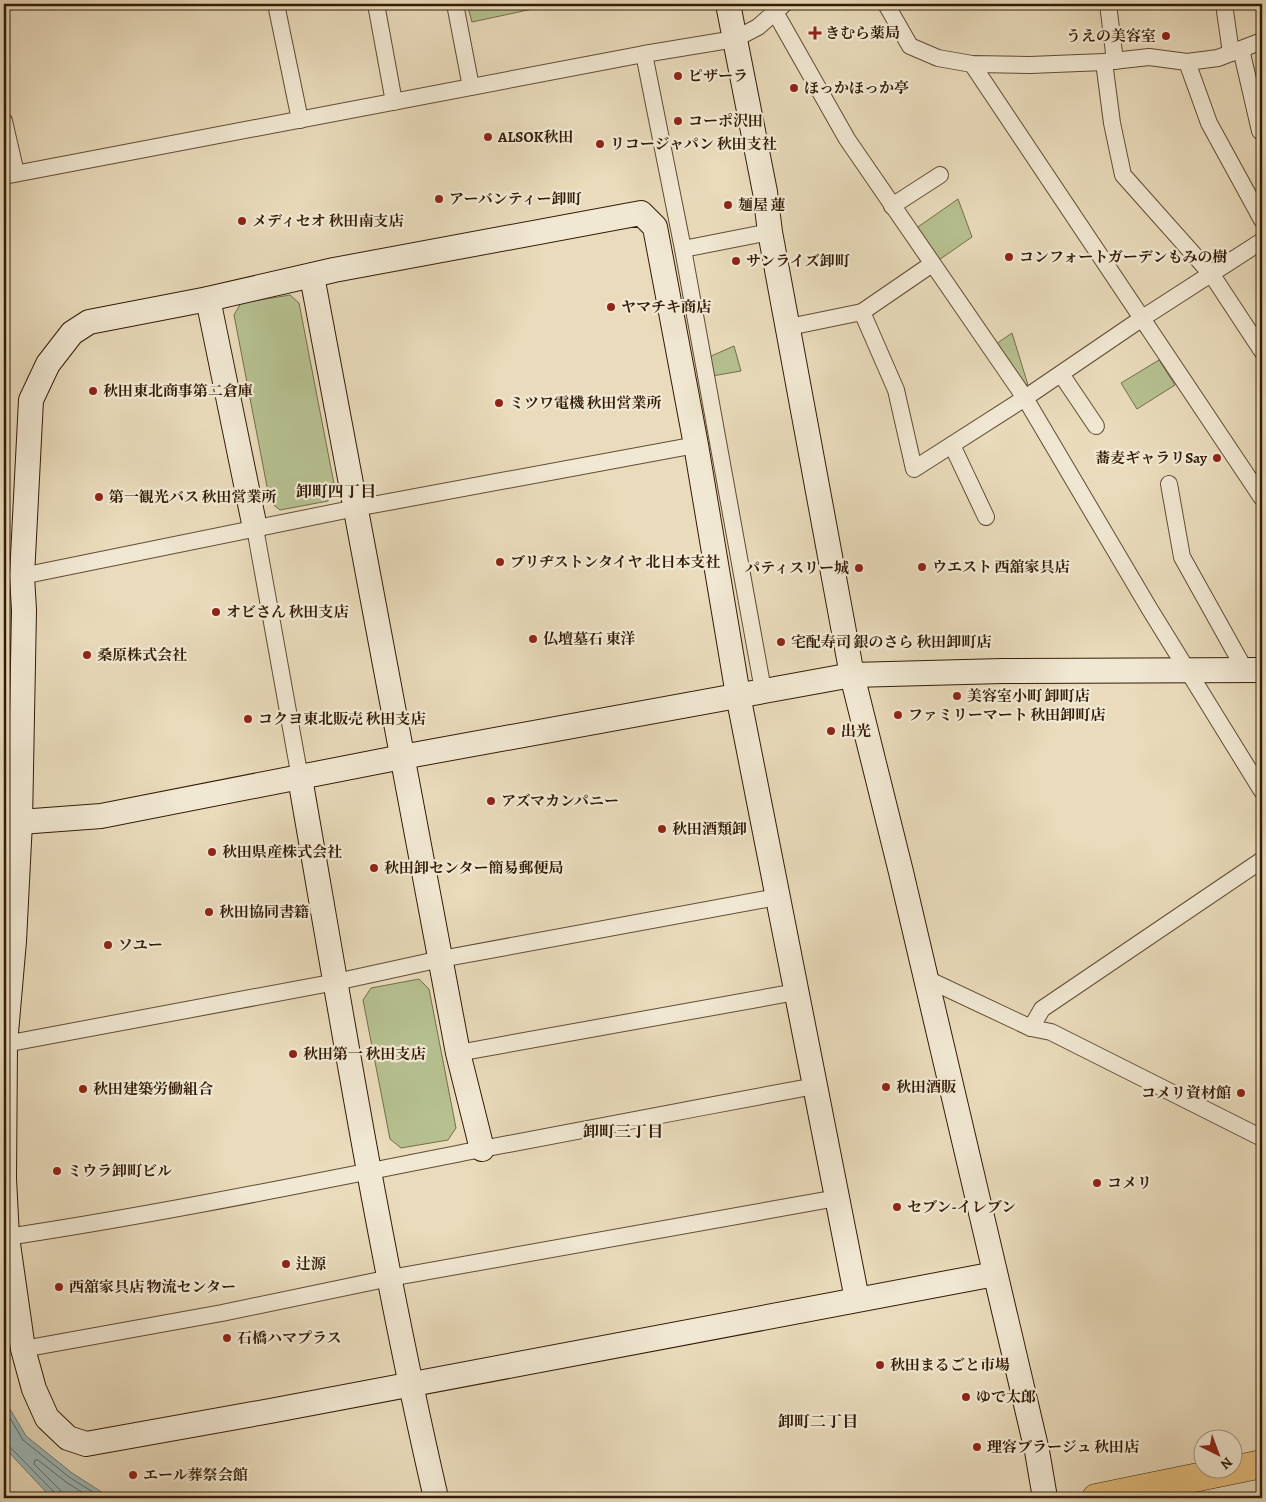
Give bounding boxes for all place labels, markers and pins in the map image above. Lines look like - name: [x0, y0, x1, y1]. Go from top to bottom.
- place label: きむら薬局: [825, 23, 900, 43]
- place label: うえの美容室: [1066, 26, 1156, 46]
- marker: きむら薬局: [809, 27, 821, 39]
- marker: うえの美容室: [1160, 30, 1172, 42]
- place label: ピザーラ: [688, 66, 748, 86]
- marker: ピザーラ: [672, 70, 684, 82]
- place label: ほっかほっか亭: [804, 78, 909, 98]
- marker: ほっかほっか亭: [788, 82, 800, 94]
- place label: コーポ沢田: [688, 111, 763, 131]
- marker: コーポ沢田: [672, 115, 684, 127]
- place label: ALSOK秋田: [497, 127, 573, 147]
- marker: ALSOK秋田: [482, 131, 494, 143]
- place label: リコージャパン 秋田支社: [610, 134, 777, 154]
- marker: リコージャパン 秋田支社: [594, 138, 606, 150]
- place label: アーバンティー卸町: [449, 189, 582, 209]
- marker: アーバンティー卸町: [433, 193, 445, 205]
- place label: 麺屋 蓮: [738, 195, 786, 215]
- marker: 麺屋 蓮: [722, 199, 734, 211]
- place label: メディセオ 秋田南支店: [252, 211, 403, 231]
- marker: メディセオ 秋田南支店: [236, 215, 248, 227]
- place label: コンフォートガーデンもみの樹: [1019, 247, 1228, 267]
- place label: サンライズ卸町: [746, 251, 850, 271]
- marker: コンフォートガーデンもみの樹: [1003, 251, 1015, 263]
- marker: サンライズ卸町: [730, 255, 742, 267]
- place label: ヤマチキ商店: [621, 297, 711, 317]
- marker: ヤマチキ商店: [605, 301, 617, 313]
- place label: 秋田東北商事第二倉庫: [103, 381, 253, 401]
- marker: 秋田東北商事第二倉庫: [87, 385, 99, 397]
- place label: ミツワ電機 秋田営業所: [509, 393, 662, 413]
- marker: ミツワ電機 秋田営業所: [493, 397, 505, 409]
- place label: 蕎麦ギャラリSay: [1095, 448, 1208, 468]
- marker: 蕎麦ギャラリSay: [1211, 452, 1223, 464]
- place label: 第一観光バス 秋田営業所: [109, 487, 277, 507]
- marker: 第一観光バス 秋田営業所: [93, 491, 105, 503]
- place label: ブリヂストンタイヤ 北日本支社: [510, 552, 720, 572]
- marker: ブリヂストンタイヤ 北日本支社: [494, 556, 506, 568]
- place label: ウエスト 西舘家具店: [932, 557, 1070, 577]
- place label: パティスリー城: [745, 558, 849, 578]
- marker: ウエスト 西舘家具店: [916, 561, 928, 573]
- marker: パティスリー城: [853, 562, 865, 574]
- place label: オビさん 秋田支店: [226, 602, 349, 622]
- marker: オビさん 秋田支店: [210, 606, 222, 618]
- place label: 仏壇墓石 東洋: [543, 629, 636, 649]
- place label: 宅配寿司 銀のさら 秋田卸町店: [791, 632, 991, 652]
- marker: 仏壇墓石 東洋: [527, 633, 539, 645]
- marker: 宅配寿司 銀のさら 秋田卸町店: [775, 636, 787, 648]
- place label: 桑原株式会社: [97, 645, 187, 665]
- marker: 桑原株式会社: [81, 649, 93, 661]
- place label: 美容室小町 卸町店: [967, 686, 1090, 706]
- marker: 美容室小町 卸町店: [951, 690, 963, 702]
- place label: ファミリーマート 秋田卸町店: [908, 705, 1105, 725]
- place label: コクヨ東北販売 秋田支店: [258, 709, 426, 729]
- marker: ファミリーマート 秋田卸町店: [892, 709, 904, 721]
- marker: コクヨ東北販売 秋田支店: [242, 713, 254, 725]
- place label: 出光: [841, 721, 871, 741]
- marker: 出光: [825, 725, 837, 737]
- place label: アズマカンパニー: [501, 791, 619, 811]
- marker: アズマカンパニー: [485, 795, 497, 807]
- place label: 秋田酒類卸: [672, 819, 747, 839]
- marker: 秋田酒類卸: [656, 823, 668, 835]
- place label: 秋田県産株式会社: [222, 842, 342, 862]
- marker: 秋田県産株式会社: [206, 846, 218, 858]
- place label: 秋田卸センター簡易郵便局: [384, 858, 563, 878]
- marker: 秋田卸センター簡易郵便局: [368, 862, 380, 874]
- place label: 秋田協同書籍: [219, 902, 309, 922]
- marker: 秋田協同書籍: [203, 906, 215, 918]
- place label: ソユー: [118, 935, 163, 955]
- marker: ソユー: [102, 939, 114, 951]
- place label: 秋田第一 秋田支店: [303, 1044, 426, 1064]
- marker: 秋田第一 秋田支店: [287, 1048, 299, 1060]
- place label: 秋田酒販: [896, 1077, 956, 1097]
- place label: 秋田建築労働組合: [93, 1079, 213, 1099]
- marker: 秋田酒販: [880, 1081, 892, 1093]
- marker: 秋田建築労働組合: [77, 1083, 89, 1095]
- place label: コメリ資材館: [1141, 1083, 1231, 1103]
- marker: コメリ資材館: [1235, 1087, 1247, 1099]
- place label: ミウラ卸町ビル: [67, 1161, 172, 1181]
- marker: ミウラ卸町ビル: [51, 1165, 63, 1177]
- place label: コメリ: [1107, 1173, 1152, 1193]
- marker: コメリ: [1091, 1177, 1103, 1189]
- place label: セブン-イレブン: [907, 1197, 1016, 1217]
- marker: セブン-イレブン: [891, 1201, 903, 1213]
- place label: 辻源: [296, 1254, 326, 1274]
- marker: 辻源: [280, 1258, 292, 1270]
- place label: 西舘家具店 物流センター: [69, 1277, 236, 1297]
- marker: 西舘家具店 物流センター: [53, 1281, 65, 1293]
- place label: 石橋ハマプラス: [237, 1328, 342, 1348]
- marker: 石橋ハマプラス: [221, 1332, 233, 1344]
- place label: 秋田まるごと市場: [890, 1355, 1010, 1375]
- marker: 秋田まるごと市場: [874, 1359, 886, 1371]
- place label: ゆで太郎: [976, 1387, 1036, 1407]
- marker: ゆで太郎: [960, 1391, 972, 1403]
- place label: 理容ブラージュ 秋田店: [987, 1437, 1139, 1457]
- marker: 理容ブラージュ 秋田店: [971, 1441, 983, 1453]
- place label: エール葬祭会館: [143, 1465, 248, 1485]
- marker: エール葬祭会館: [127, 1469, 139, 1481]

